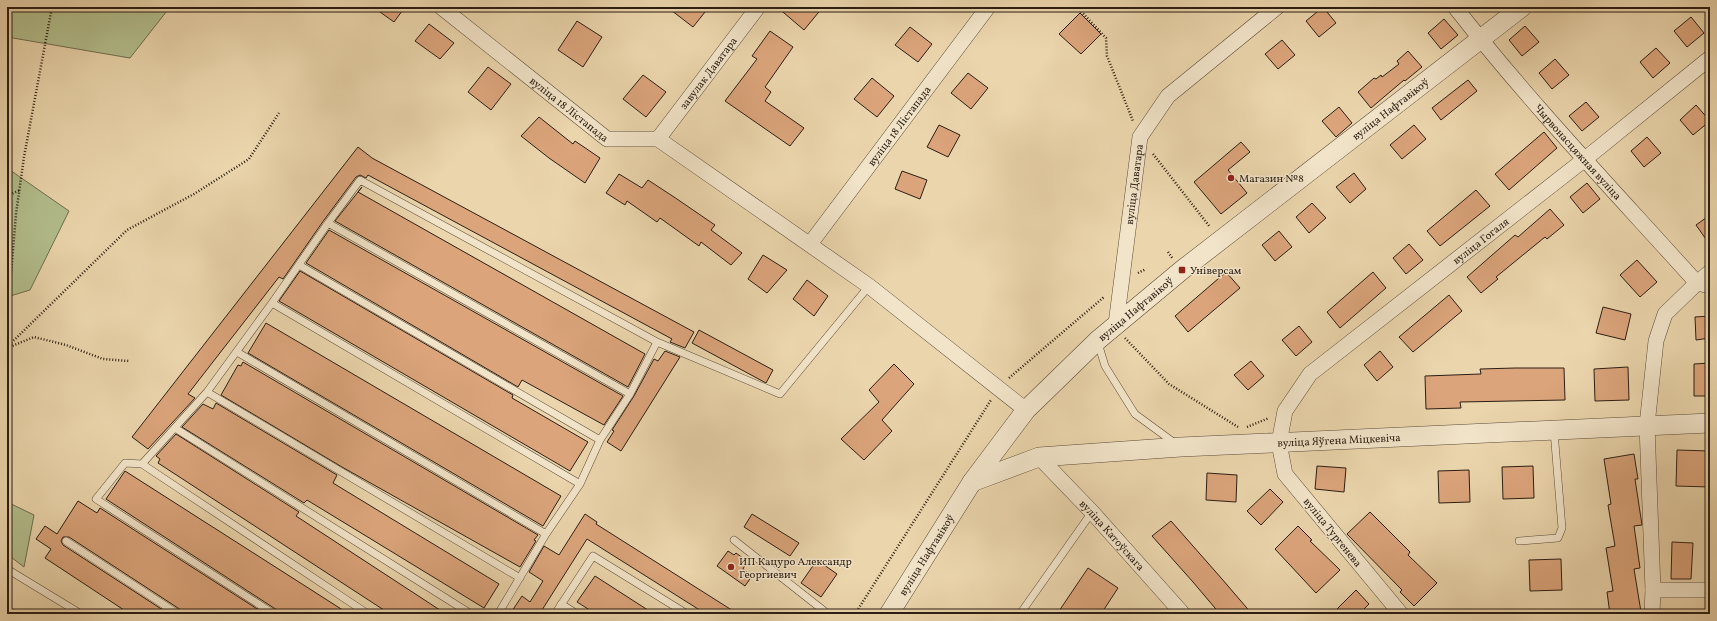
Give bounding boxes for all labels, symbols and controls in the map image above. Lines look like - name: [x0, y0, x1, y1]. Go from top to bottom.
- street label: завулак Даватара: [677, 34, 742, 113]
- street label: вуліца 18 Лістапада: [526, 74, 611, 147]
- street label: вуліца Нафтавікоў: [1350, 76, 1433, 145]
- street label: вуліца 18 Лістапада: [865, 83, 936, 170]
- street label: Чырвонасцяжная вуліца: [1530, 101, 1624, 204]
- street label: вуліца Даватара: [1123, 143, 1148, 226]
- place label: Магазин №8: [1239, 172, 1304, 187]
- marker: Магазин №8: [1226, 173, 1236, 183]
- street label: вуліца Гогаля: [1450, 215, 1513, 269]
- place label: Універсам: [1190, 264, 1242, 279]
- marker: Універсам: [1177, 265, 1187, 275]
- street label: вуліца Нафтавікоў: [1096, 274, 1177, 346]
- street label: вуліца Яўгена Міцкевіча: [1277, 431, 1402, 452]
- street label: вуліца Тургенева: [1299, 495, 1365, 571]
- street label: вуліца Катоўскага: [1075, 497, 1147, 575]
- street label: вуліца Нафтавікоў: [896, 512, 959, 599]
- place label: ИП Кацуро Александр Георгиевич: [739, 555, 852, 583]
- marker: ИП Кацуро Александр Георгиевич: [726, 562, 736, 572]

